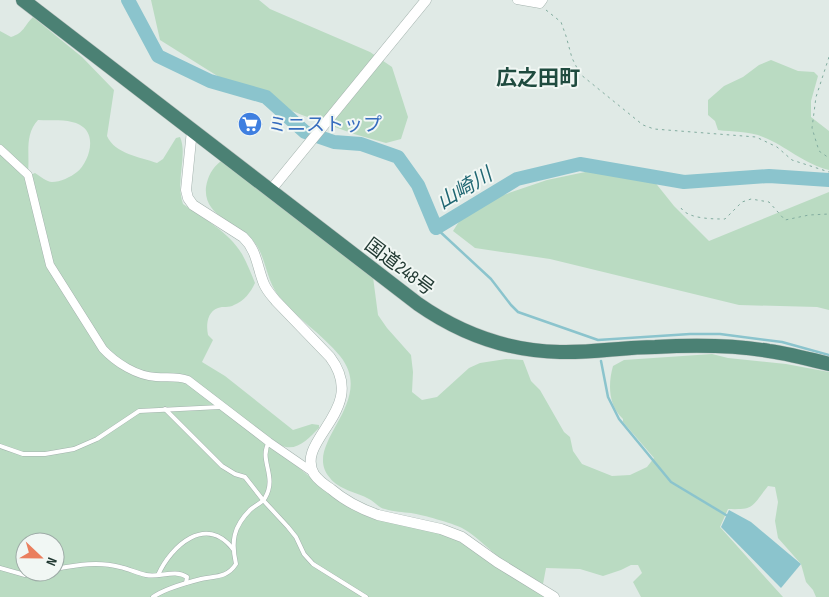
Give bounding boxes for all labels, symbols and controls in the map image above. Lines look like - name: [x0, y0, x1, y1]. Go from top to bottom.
- district label: 広之田町: [496, 66, 580, 91]
- supermarket icon: ミニストップ: [237, 111, 263, 137]
- place label: ミニストップ: [268, 114, 382, 137]
- water label: 山崎川: [433, 162, 498, 215]
- street label: 国道248号: [360, 234, 438, 301]
- north arrow: [15, 532, 65, 582]
- text: N: [42, 555, 61, 568]

